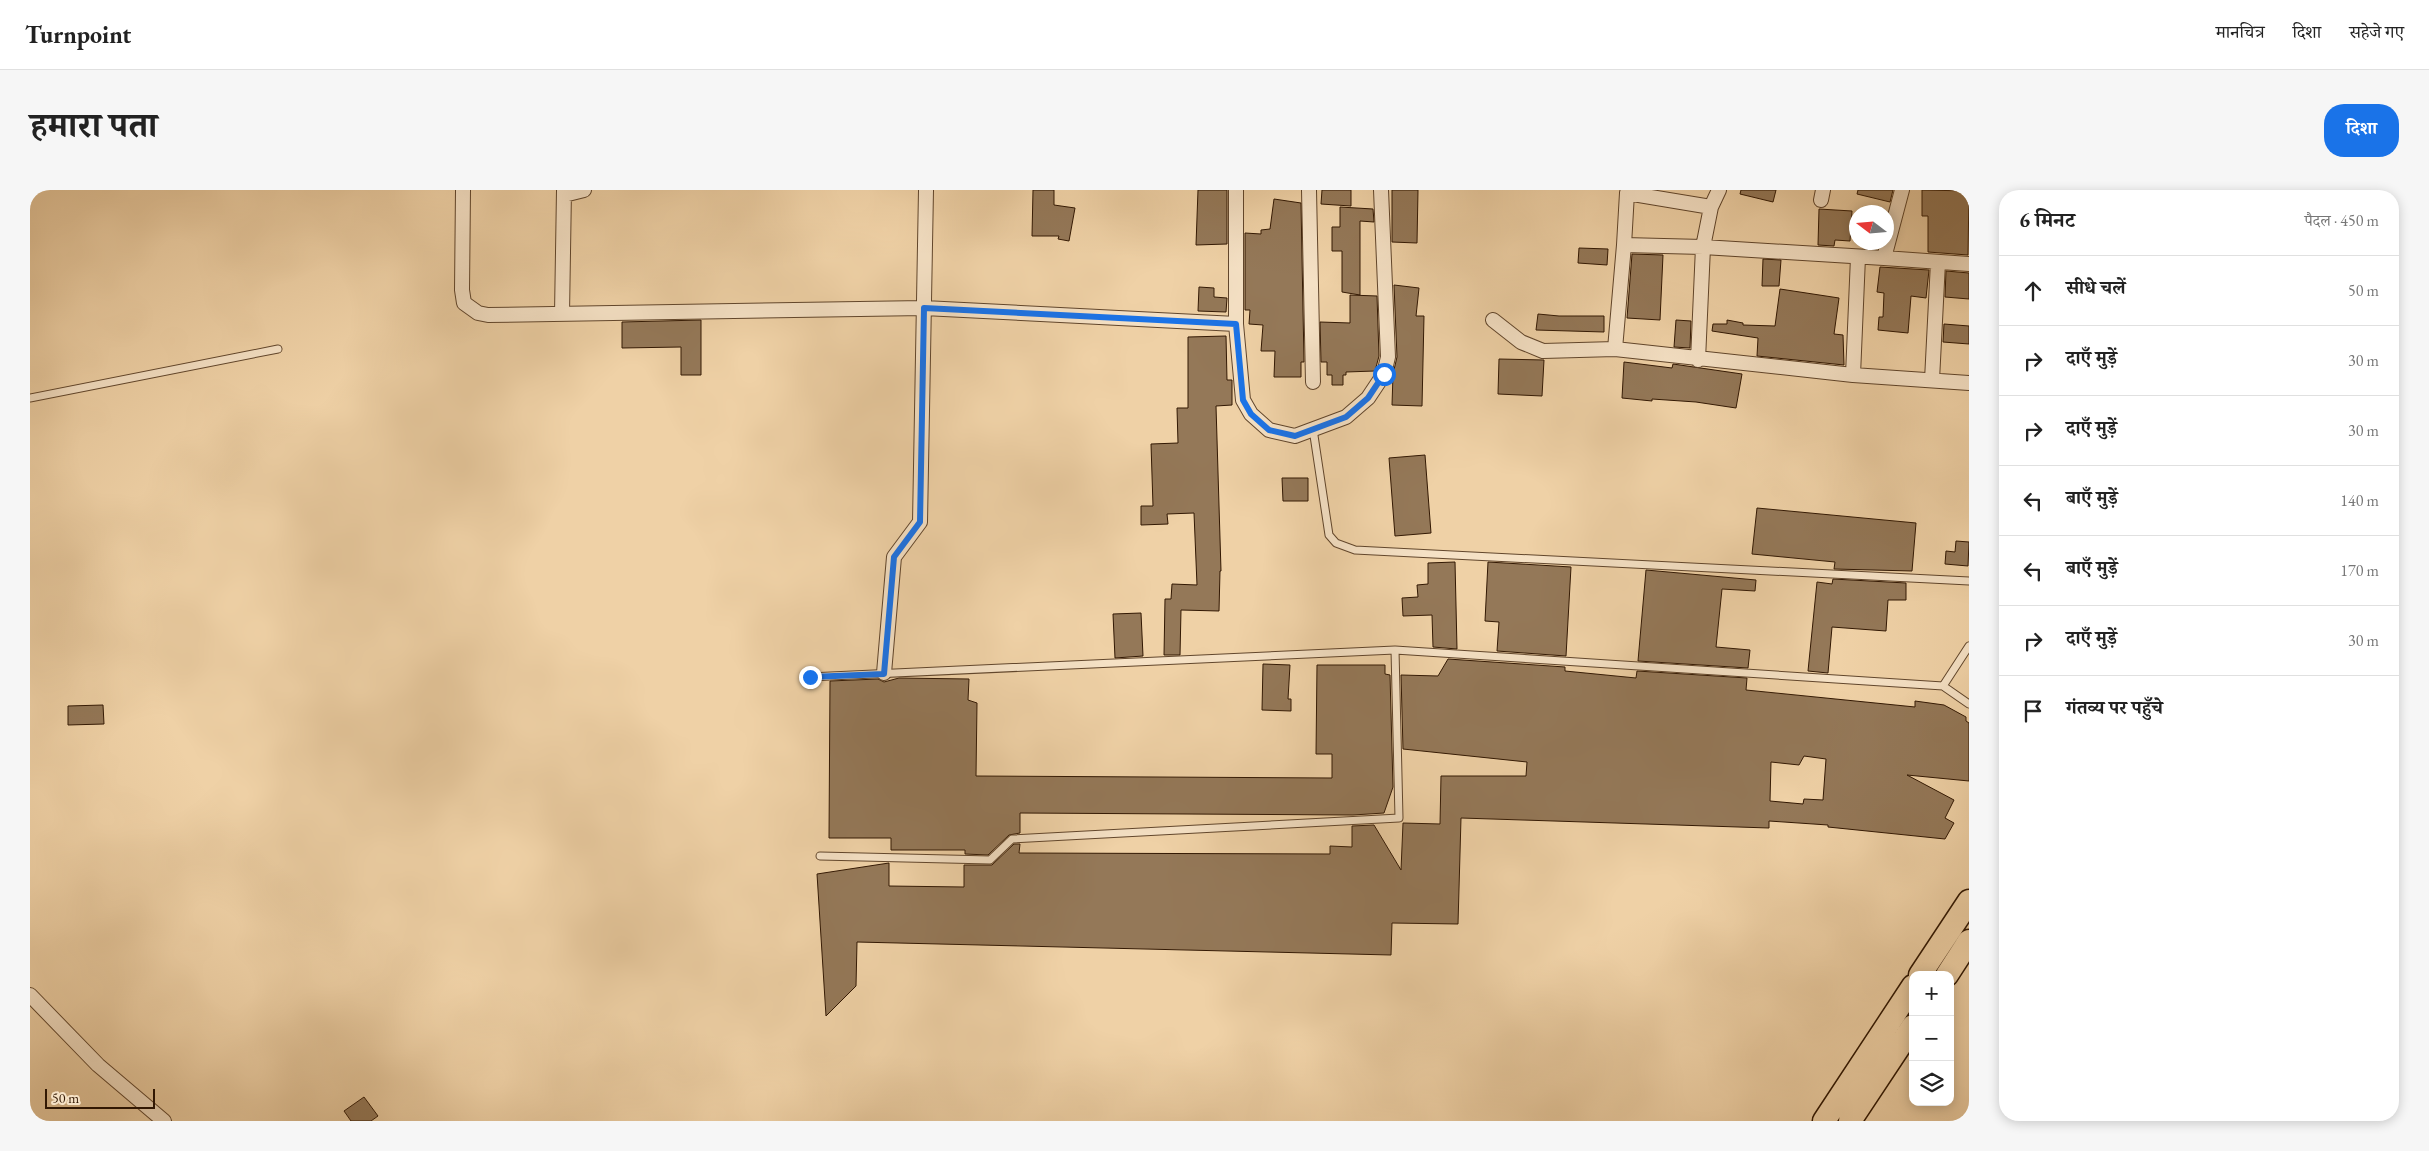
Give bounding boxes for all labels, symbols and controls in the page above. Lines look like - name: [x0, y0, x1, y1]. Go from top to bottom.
- text: Turnpoint: [25, 19, 131, 50]
- text: मानचित्र: [2216, 20, 2265, 43]
- text: दिशा: [2293, 20, 2321, 43]
- text: सहेजे गए: [2349, 20, 2404, 43]
- text: हमारा पता: [30, 102, 157, 147]
- button: दिशा: [2324, 104, 2399, 157]
- north arrow: [1849, 205, 1894, 250]
- text: 6 मिनट: [2019, 206, 2075, 233]
- text: पैदल · 450 m: [2305, 210, 2379, 231]
- text: सीधे चलें: [2066, 275, 2126, 300]
- icon: ahead: [2019, 277, 2047, 305]
- text: 50 m: [2348, 280, 2379, 301]
- text: दाएँ मुड़ें: [2066, 345, 2117, 370]
- icon: right: [2019, 347, 2047, 375]
- text: 30 m: [2348, 350, 2379, 371]
- route start: [1373, 363, 1396, 386]
- text: दाएँ मुड़ें: [2066, 415, 2117, 440]
- icon: right: [2019, 417, 2047, 445]
- text: 30 m: [2348, 420, 2379, 441]
- text: बाएँ मुड़ें: [2066, 485, 2118, 510]
- icon: left: [2019, 487, 2047, 515]
- text: 140 m: [2340, 490, 2379, 511]
- text: बाएँ मुड़ें: [2066, 555, 2118, 580]
- icon: left: [2019, 557, 2047, 585]
- text: 170 m: [2340, 560, 2379, 581]
- text: दाएँ मुड़ें: [2066, 625, 2117, 650]
- icon: right: [2019, 627, 2047, 655]
- text: 30 m: [2348, 630, 2379, 651]
- route end: [799, 666, 822, 689]
- text: गंतव्य पर पहुँचे: [2066, 695, 2163, 720]
- icon: arrive: [2019, 697, 2047, 725]
- map controls: [1909, 971, 1954, 1106]
- button: +: [1909, 971, 1954, 1016]
- button: −: [1909, 1016, 1954, 1061]
- button: layers: [1909, 1061, 1954, 1106]
- scale bar: [45, 1086, 155, 1109]
- text: 50 m: [52, 1089, 79, 1107]

